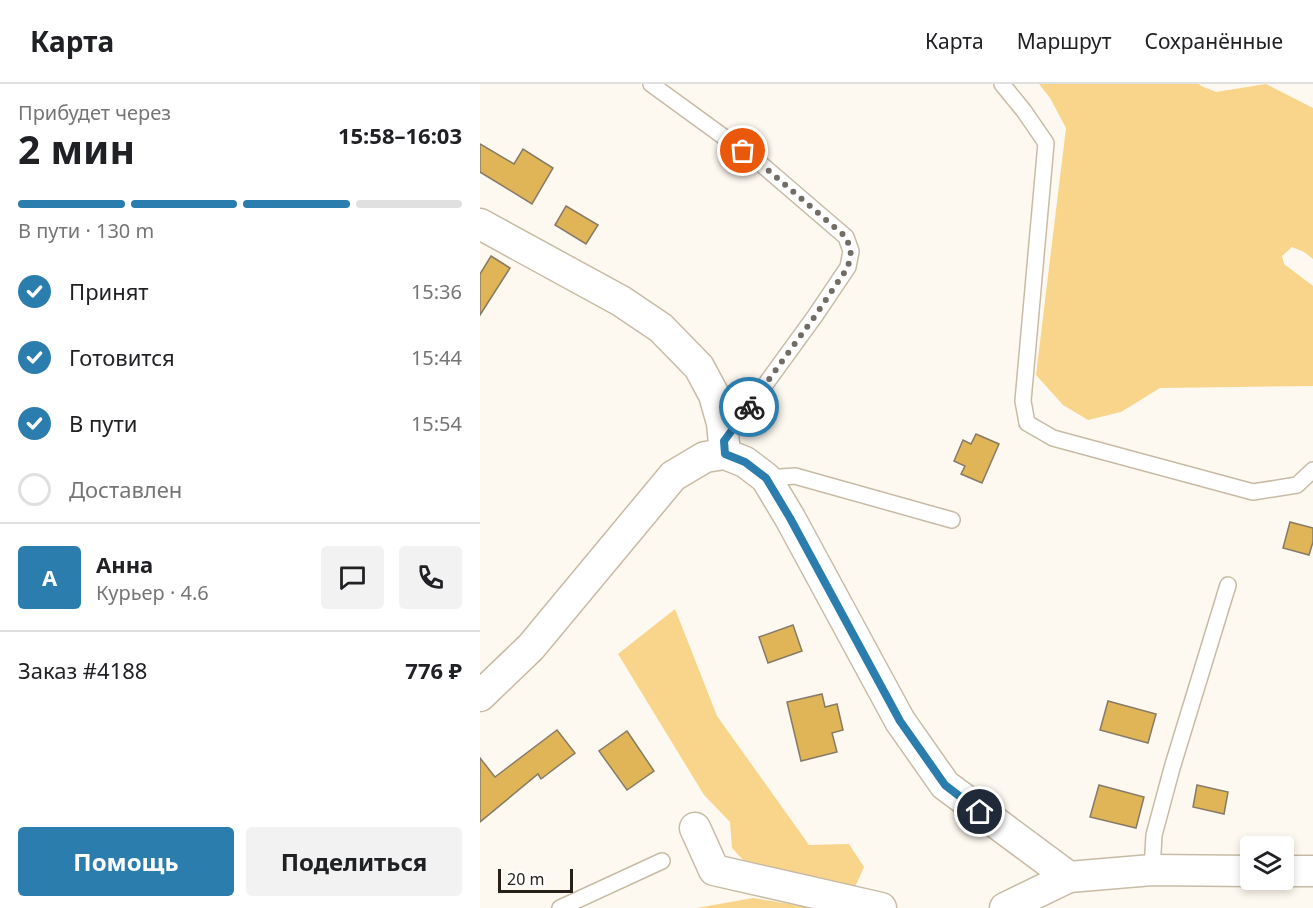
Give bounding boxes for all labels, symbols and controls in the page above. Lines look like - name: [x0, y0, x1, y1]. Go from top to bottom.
- text: Карта: [30, 22, 114, 60]
- text: Карта: [925, 27, 984, 55]
- text: Маршрут: [1017, 27, 1112, 55]
- text: Сохранённые: [1145, 27, 1283, 55]
- text: Прибудет через: [18, 99, 171, 126]
- text: 15:58–16:03: [338, 120, 462, 150]
- text: 2 мин: [18, 122, 135, 175]
- pin: [717, 125, 768, 176]
- icon: bag: [726, 134, 759, 167]
- text: В пути · 130 m: [18, 217, 154, 244]
- icon: check: [18, 275, 51, 308]
- text: Принят: [69, 276, 149, 306]
- text: 15:36: [411, 278, 462, 305]
- icon: check: [18, 341, 51, 374]
- text: Готовится: [69, 342, 175, 372]
- text: 15:44: [411, 344, 462, 371]
- courier: [719, 377, 779, 437]
- icon: bike: [733, 391, 766, 424]
- icon: check: [18, 407, 51, 440]
- text: В пути: [69, 408, 137, 438]
- text: 15:54: [411, 410, 462, 437]
- text: Доставлен: [69, 474, 182, 504]
- button: chat: [321, 546, 384, 609]
- button: phone: [399, 546, 462, 609]
- text: Анна: [96, 549, 153, 579]
- text: А: [42, 562, 57, 592]
- text: Курьер · 4.6: [96, 579, 209, 606]
- text: Заказ #4188: [18, 655, 147, 685]
- text: 776 ₽: [405, 655, 462, 685]
- pin: [954, 786, 1005, 837]
- icon: home: [963, 795, 996, 828]
- button: Помощь: [18, 827, 234, 896]
- button: Поделиться: [246, 827, 462, 896]
- map controls: [1240, 836, 1294, 890]
- button: layers: [1240, 836, 1294, 890]
- scale bar: [498, 866, 573, 894]
- text: 20 m: [507, 868, 544, 890]

